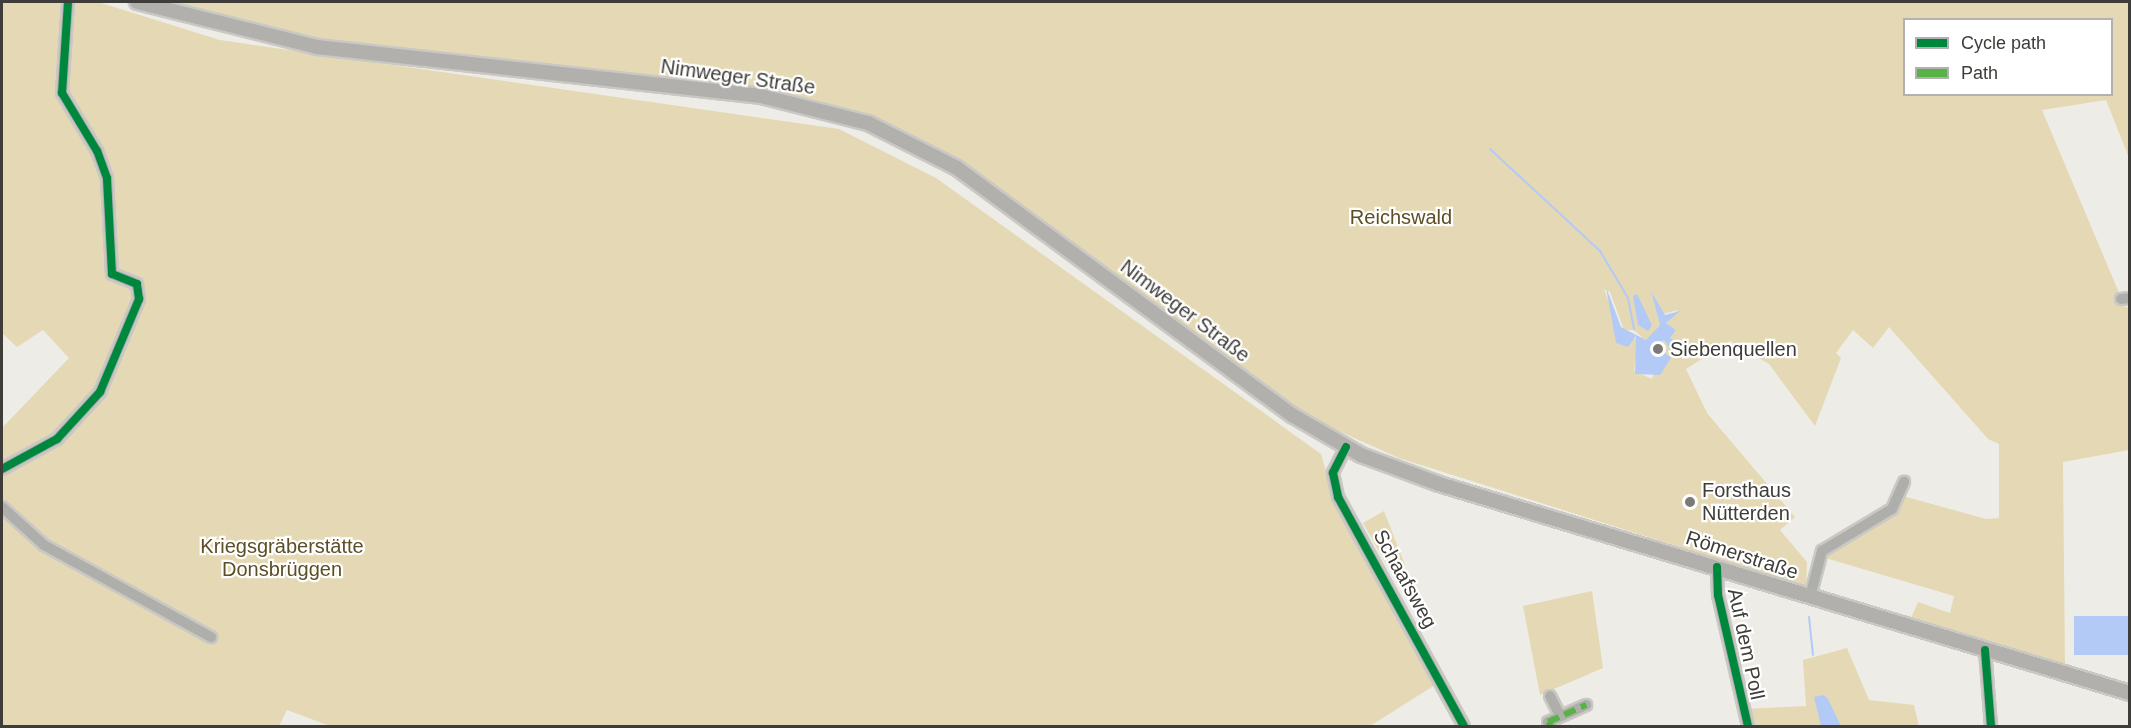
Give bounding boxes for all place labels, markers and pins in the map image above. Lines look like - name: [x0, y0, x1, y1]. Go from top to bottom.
- place label: Siebenquellen: [1670, 337, 1797, 361]
- marker: Siebenquellen: [1651, 342, 1665, 356]
- place label: Forsthaus Nütterden: [1702, 478, 1791, 525]
- marker: Forsthaus Nütterden: [1683, 495, 1697, 509]

